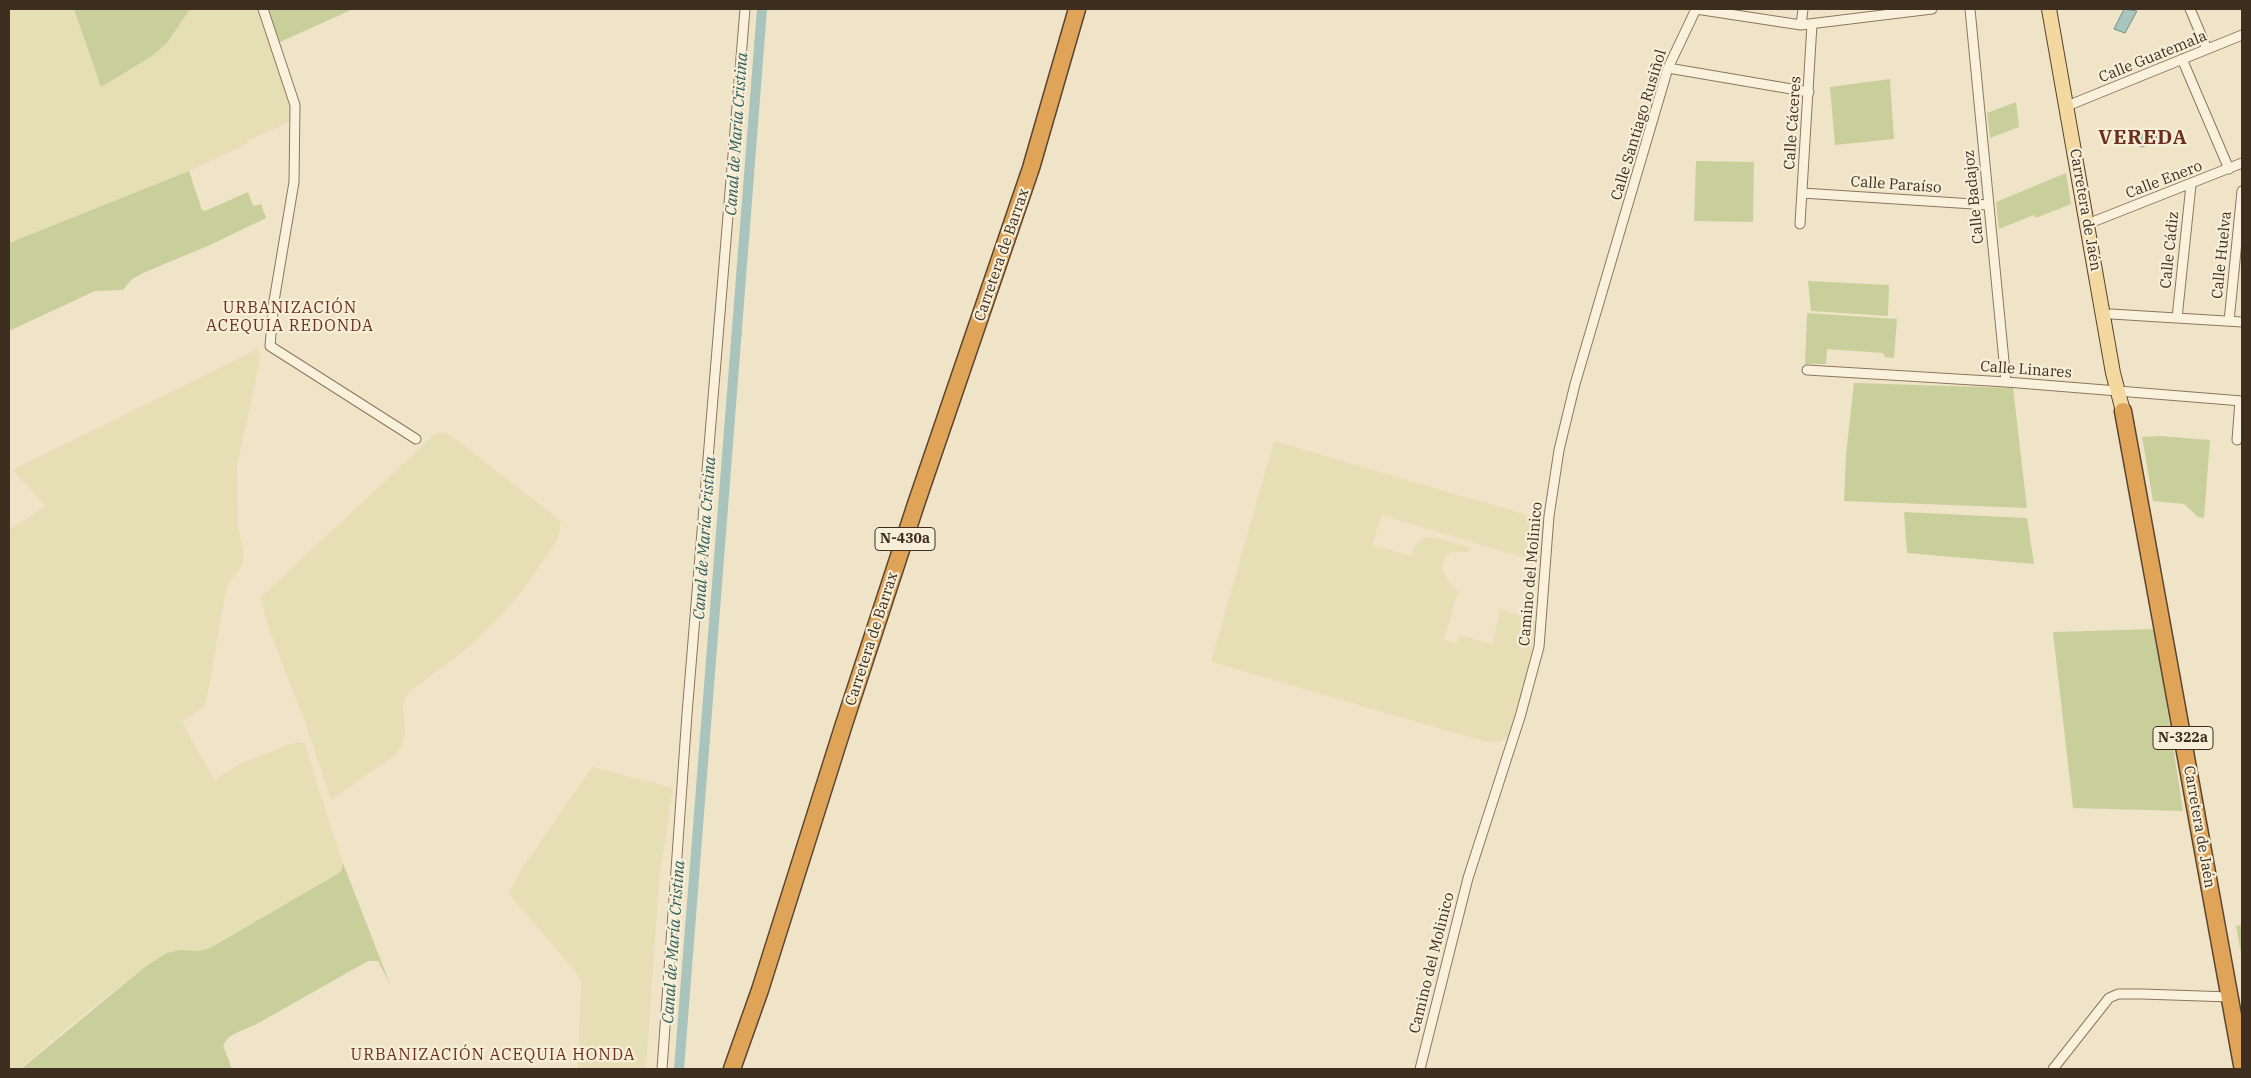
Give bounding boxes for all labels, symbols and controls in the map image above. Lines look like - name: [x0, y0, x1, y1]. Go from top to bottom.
- street label: Calle Guatemala: [2096, 27, 2210, 87]
- street label: Calle Santiago Rusiñol: [1607, 47, 1671, 203]
- water label: Canal de María Cristina: [722, 52, 752, 216]
- street label: Calle Cáceres: [1781, 76, 1805, 170]
- district label: VEREDA: [2098, 126, 2188, 150]
- street label: Carretera de Jaén: [2065, 147, 2105, 273]
- street label: Calle Badajoz: [1960, 149, 1988, 245]
- street label: Calle Enero: [2123, 157, 2205, 203]
- street label: Calle Paraíso: [1850, 173, 1942, 197]
- street label: Carretera de Barrax: [971, 186, 1033, 324]
- street label: Calle Huelva: [2208, 210, 2236, 300]
- street label: Calle Cádiz: [2157, 211, 2183, 289]
- district label: URBANIZACIÓN ACEQUIA REDONDA: [204, 298, 376, 336]
- street label: Calle Linares: [1980, 358, 2072, 382]
- water label: Canal de María Cristina: [690, 456, 720, 620]
- street label: Camino del Molinico: [1516, 501, 1546, 647]
- road number: N-430a: [875, 528, 935, 550]
- street label: Carretera de Barrax: [842, 570, 902, 708]
- road number: N-322a: [2153, 726, 2213, 750]
- street label: Carretera de Jaén: [2179, 764, 2219, 890]
- water label: Canal de María Cristina: [659, 860, 689, 1024]
- street label: Camino del Molinico: [1406, 891, 1458, 1035]
- district label: URBANIZACIÓN ACEQUIA HONDA: [347, 1045, 639, 1065]

